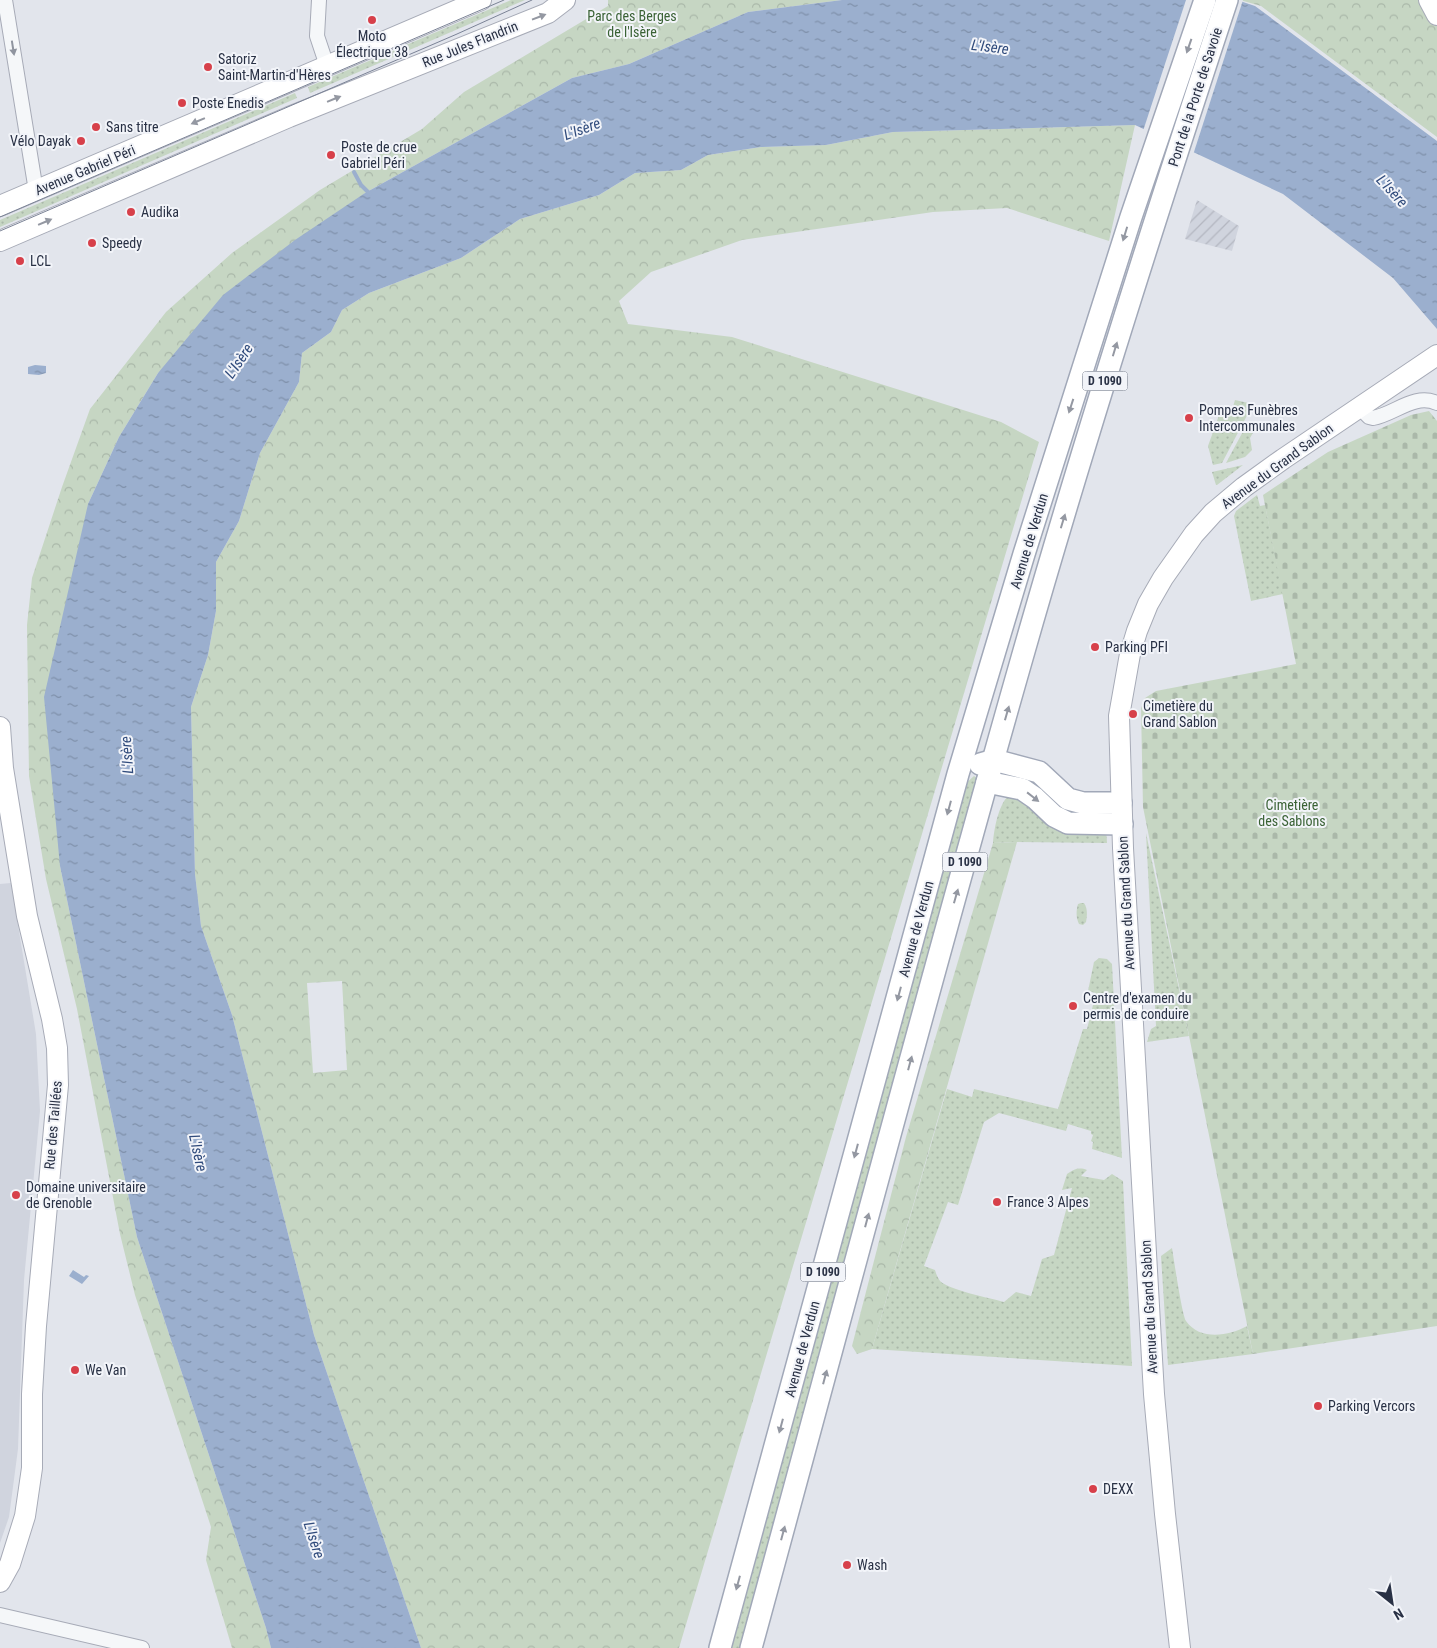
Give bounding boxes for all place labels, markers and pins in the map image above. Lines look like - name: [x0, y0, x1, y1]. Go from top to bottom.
- marker: Moto Électrique 38: [366, 14, 378, 26]
- place label: Moto Électrique 38: [336, 28, 408, 60]
- place label: Satoriz Saint-Martin-d'Hères: [218, 51, 331, 83]
- marker: Satoriz Saint-Martin-d'Hères: [202, 61, 214, 73]
- place label: Poste Enedis: [192, 95, 264, 111]
- marker: Poste Enedis: [176, 97, 188, 109]
- place label: Sans titre: [106, 119, 159, 135]
- marker: Sans titre: [90, 121, 102, 133]
- place label: Vélo Dayak: [10, 133, 72, 149]
- marker: Vélo Dayak: [75, 135, 87, 147]
- place label: Poste de crue Gabriel Péri: [341, 139, 417, 171]
- marker: Poste de crue Gabriel Péri: [325, 149, 337, 161]
- place label: Audika: [141, 204, 179, 220]
- marker: Audika: [125, 206, 137, 218]
- place label: Speedy: [102, 235, 142, 251]
- marker: Speedy: [86, 237, 98, 249]
- place label: LCL: [30, 253, 51, 269]
- marker: LCL: [14, 255, 26, 267]
- place label: Pompes Funèbres Intercommunales: [1199, 402, 1298, 434]
- marker: Pompes Funèbres Intercommunales: [1183, 412, 1195, 424]
- place label: Parking PFI: [1105, 639, 1168, 655]
- marker: Parking PFI: [1089, 641, 1101, 653]
- place label: Cimetière du Grand Sablon: [1143, 698, 1217, 730]
- marker: Cimetière du Grand Sablon: [1127, 708, 1139, 720]
- place label: Centre d'examen du permis de conduire: [1083, 990, 1192, 1022]
- marker: Centre d'examen du permis de conduire: [1067, 1000, 1079, 1012]
- place label: Domaine universitaire de Grenoble: [26, 1179, 146, 1211]
- marker: Domaine universitaire de Grenoble: [10, 1189, 22, 1201]
- place label: France 3 Alpes: [1007, 1194, 1089, 1210]
- marker: France 3 Alpes: [991, 1196, 1003, 1208]
- place label: We Van: [85, 1362, 126, 1378]
- marker: We Van: [69, 1364, 81, 1376]
- place label: Parking Vercors: [1328, 1398, 1415, 1414]
- marker: Parking Vercors: [1312, 1400, 1324, 1412]
- place label: DEXX: [1103, 1481, 1134, 1497]
- marker: DEXX: [1087, 1483, 1099, 1495]
- place label: Wash: [857, 1557, 887, 1573]
- marker: Wash: [841, 1559, 853, 1571]

